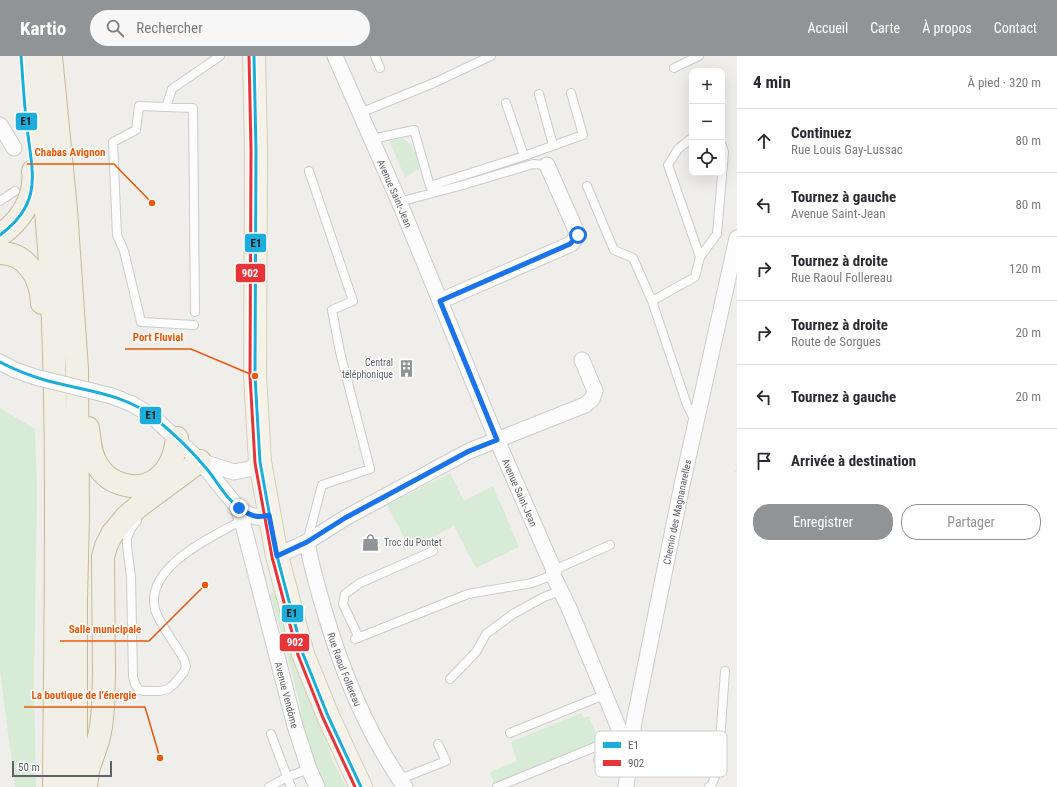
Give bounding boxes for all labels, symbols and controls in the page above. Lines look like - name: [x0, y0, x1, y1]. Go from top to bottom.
- search box: [90, 10, 370, 46]
- text: Kartio: [20, 17, 66, 40]
- icon: search: [104, 17, 126, 39]
- text: Rechercher: [136, 19, 203, 37]
- text: Accueil: [807, 20, 848, 36]
- text: Carte: [870, 20, 900, 36]
- text: À propos: [922, 20, 972, 36]
- text: Contact: [994, 20, 1037, 36]
- map controls: [689, 68, 725, 176]
- button: +: [689, 68, 725, 104]
- text: 4 min: [753, 72, 791, 92]
- text: À pied · 320 m: [967, 75, 1041, 90]
- button: −: [689, 104, 725, 140]
- line badge: E1: [15, 112, 38, 131]
- text: E1: [21, 115, 31, 128]
- text: Continuez: [791, 124, 852, 142]
- icon: ahead: [753, 130, 775, 152]
- text: 80 m: [1015, 133, 1041, 148]
- button: locate: [689, 140, 725, 176]
- callout: Chabas Avignon: [27, 141, 114, 164]
- text: Rue Louis Gay-Lussac: [791, 142, 903, 157]
- text: Chabas Avignon: [35, 146, 105, 159]
- street label: Avenue Saint-Jean: [376, 158, 415, 229]
- text: Tournez à gauche: [791, 188, 896, 206]
- icon: left: [753, 194, 775, 216]
- text: 80 m: [1015, 197, 1041, 212]
- text: Avenue Saint-Jean: [791, 206, 886, 221]
- route start: [569, 226, 587, 244]
- line badge: E1: [244, 233, 267, 253]
- text: E1: [251, 237, 261, 250]
- text: Tournez à droite: [791, 252, 888, 270]
- icon: right: [753, 258, 775, 280]
- text: 120 m: [1009, 261, 1041, 276]
- line badge: 902: [235, 263, 266, 283]
- text: 902: [242, 267, 259, 280]
- text: Rue Raoul Follereau: [791, 270, 892, 285]
- text: Tournez à droite: [791, 316, 888, 334]
- icon: right: [753, 322, 775, 344]
- text: 20 m: [1015, 325, 1041, 340]
- callout: Port Fluvial: [125, 326, 191, 349]
- text: Port Fluvial: [133, 331, 184, 344]
- text: Route de Sorgues: [791, 334, 881, 349]
- place label: Central téléphonique: [342, 357, 393, 380]
- building icon: Central téléphonique: [396, 358, 416, 378]
- icon: left: [753, 386, 775, 408]
- text: Tournez à gauche: [791, 388, 896, 406]
- text: 20 m: [1015, 389, 1041, 404]
- line badge: E1: [139, 406, 162, 425]
- text: E1: [146, 409, 156, 422]
- icon: arrive: [753, 450, 775, 472]
- text: Arrivée à destination: [791, 452, 916, 470]
- street label: Avenue Saint-Jean: [500, 457, 540, 528]
- street label: Chemin des Magnanarelles: [661, 458, 693, 565]
- route end: [230, 499, 248, 517]
- button: Enregistrer: [753, 504, 893, 540]
- button: Partager: [901, 504, 1041, 540]
- shop icon: Troc du Pontet: [361, 532, 381, 552]
- place label: Troc du Pontet: [384, 537, 442, 548]
- line badge: E1: [281, 604, 304, 623]
- text: E1: [287, 607, 297, 620]
- callout: Salle municipale: [60, 618, 149, 641]
- text: Salle municipale: [69, 623, 141, 636]
- street label: Rue Raoul Follereau: [326, 631, 364, 708]
- line badge: 902: [279, 633, 310, 652]
- text: 902: [287, 636, 304, 649]
- street label: Avenue Vendôme: [273, 660, 301, 730]
- callout: La boutique de l’énergie: [24, 684, 145, 707]
- text: La boutique de l’énergie: [31, 689, 137, 702]
- legend: [595, 731, 727, 777]
- text: E1: [628, 739, 639, 752]
- text: 902: [628, 757, 644, 770]
- scale bar: [12, 759, 112, 778]
- text: 50 m: [18, 761, 40, 774]

